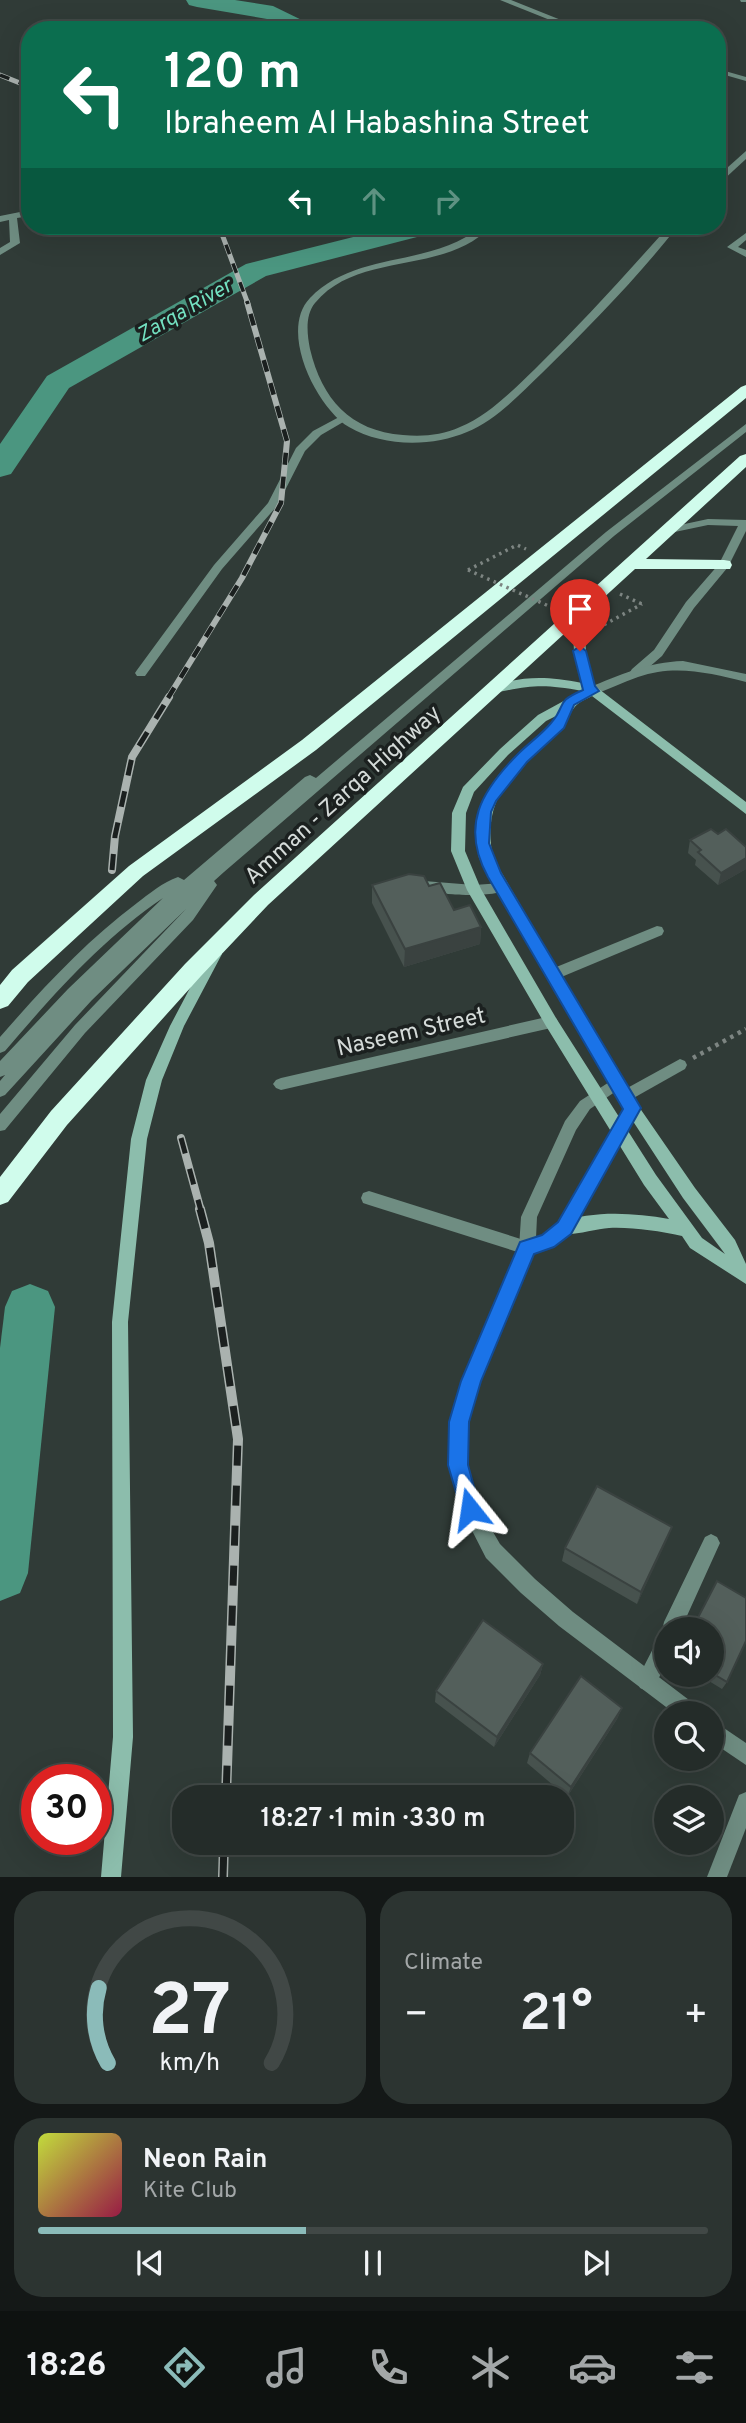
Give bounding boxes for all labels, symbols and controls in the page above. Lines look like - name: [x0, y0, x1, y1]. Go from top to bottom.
- text: 120 m: [164, 44, 301, 106]
- icon: left: [49, 49, 140, 140]
- text: Ibraheem Al Habashina Street: [164, 105, 590, 145]
- icon: left: [282, 182, 320, 220]
- icon: ahead: [355, 182, 393, 220]
- icon: right: [428, 182, 466, 220]
- water label: Zarqa River: [132, 272, 239, 349]
- pin: [550, 579, 610, 651]
- icon: arrive: [561, 590, 599, 628]
- street label: Amman - Zarqa Highway: [239, 700, 448, 892]
- street label: Naseem Street: [334, 1002, 489, 1065]
- position arrow: [433, 1472, 507, 1546]
- map controls: [654, 1617, 724, 1855]
- button: sound: [654, 1617, 724, 1687]
- button: search: [654, 1701, 724, 1771]
- speed limit sign: 30: [21, 1764, 112, 1855]
- button: layers: [654, 1785, 724, 1855]
- text: 18:27 · 1 min · 330 m: [260, 1803, 486, 1836]
- text: Climate: [404, 1949, 483, 1978]
- text: 27: [149, 1970, 231, 2062]
- text: 21°: [519, 1983, 593, 2049]
- text: −: [404, 1992, 429, 2041]
- text: +: [683, 1992, 708, 2041]
- text: km/h: [160, 2048, 220, 2080]
- text: Neon Rain: [143, 2144, 268, 2177]
- text: Kite Club: [143, 2177, 237, 2206]
- icon: previous: [131, 2244, 169, 2282]
- icon: pause: [354, 2244, 392, 2282]
- icon: next: [577, 2244, 615, 2282]
- icon: directions: [160, 2343, 209, 2392]
- icon: music: [262, 2343, 311, 2392]
- icon: phone: [364, 2343, 413, 2392]
- icon: climate: [466, 2343, 515, 2392]
- icon: car: [568, 2343, 617, 2392]
- icon: filters: [670, 2343, 719, 2392]
- text: 18:26: [27, 2347, 107, 2387]

